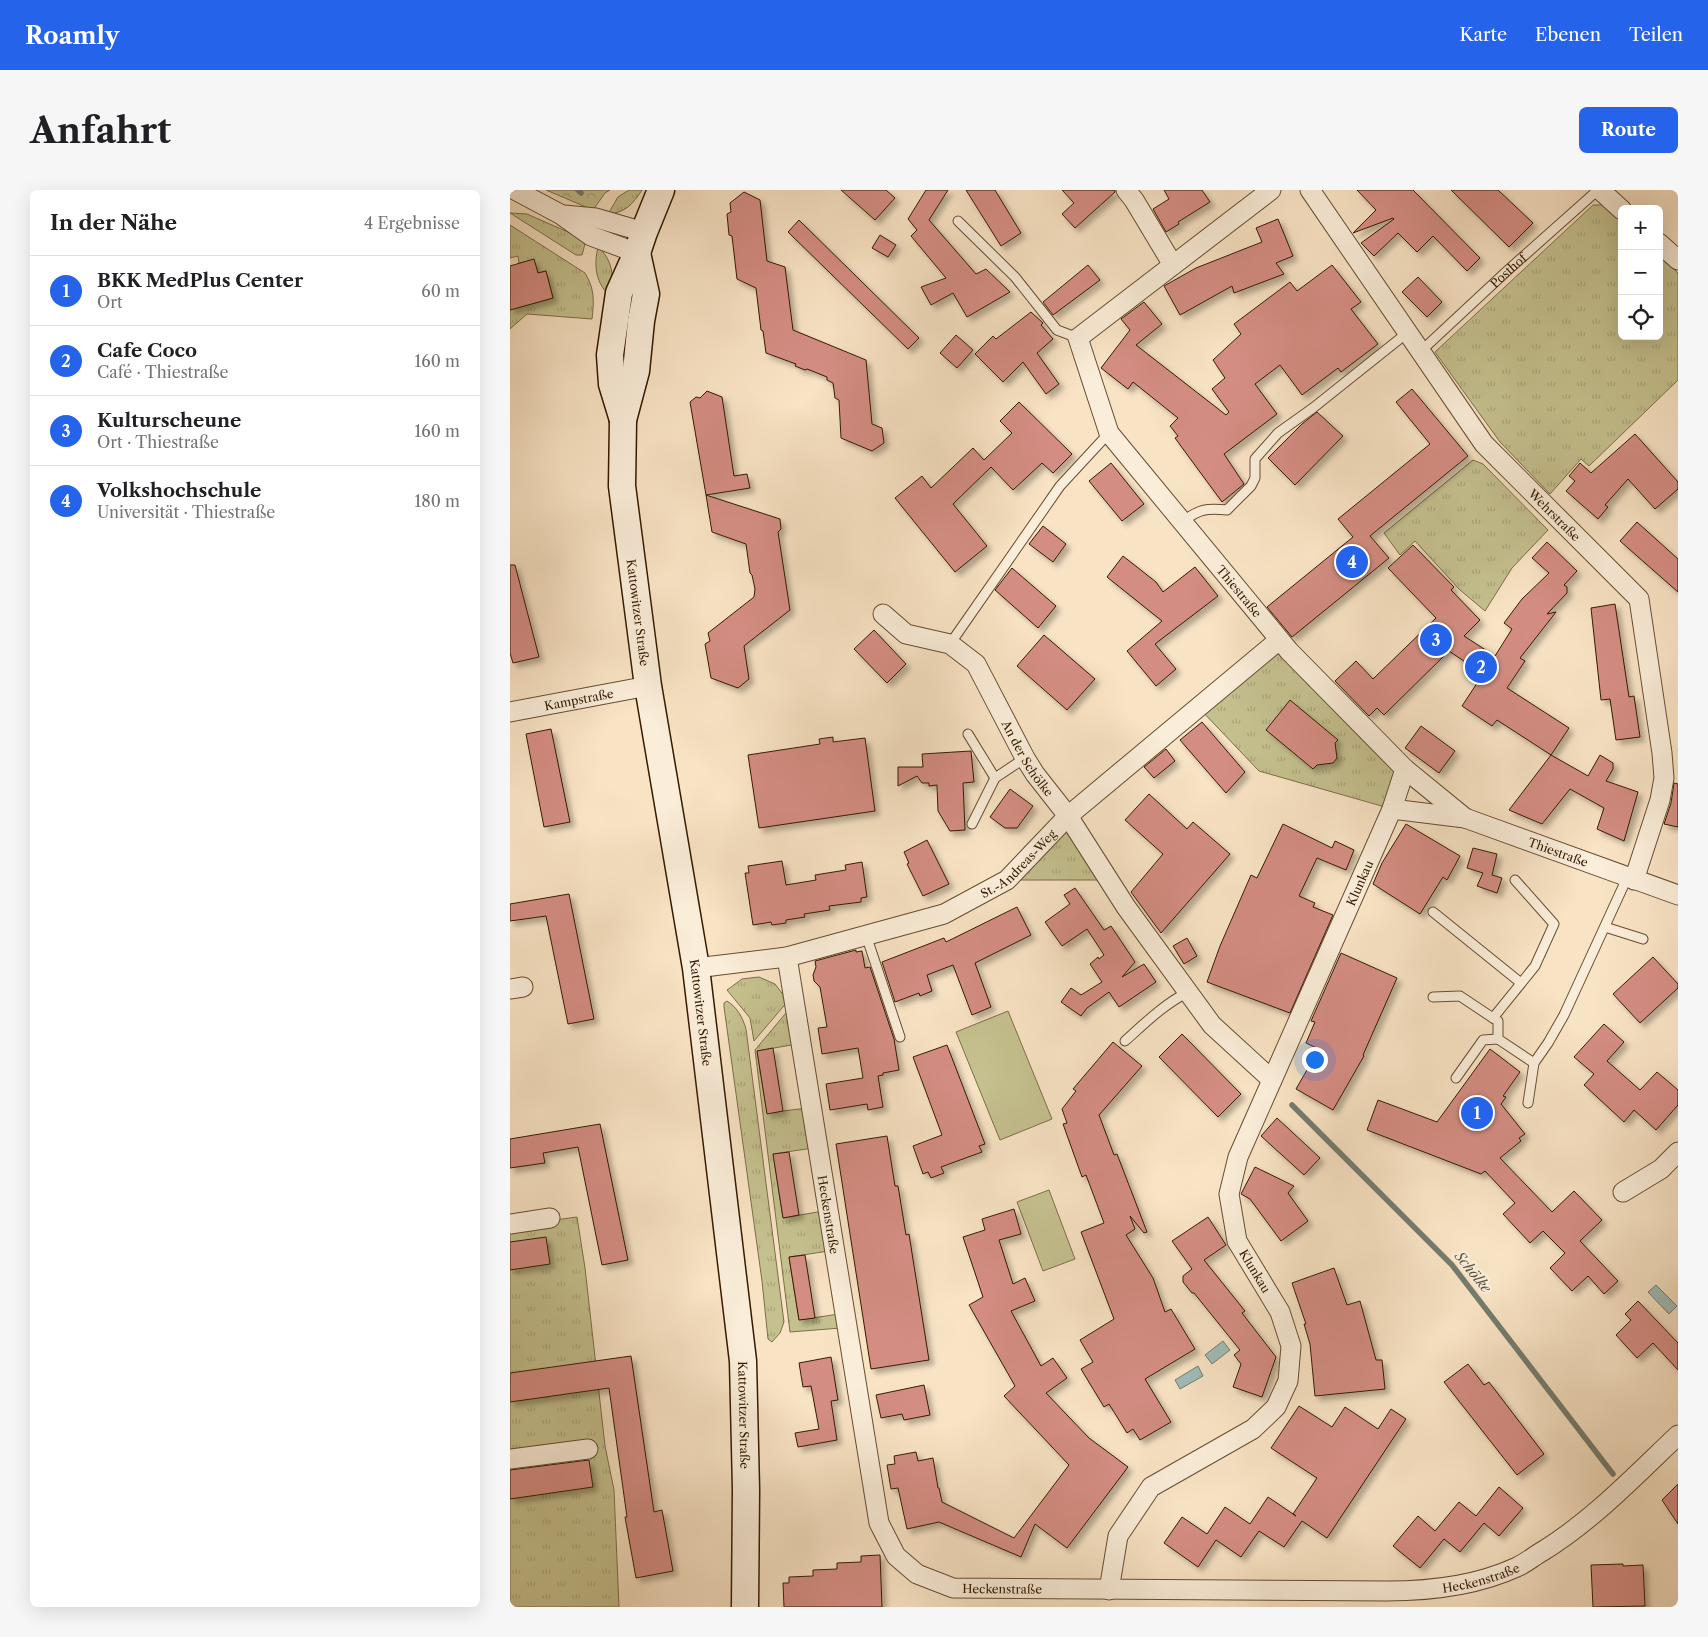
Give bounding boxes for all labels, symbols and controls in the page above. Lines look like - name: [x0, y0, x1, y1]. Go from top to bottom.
- text: Roamly: [25, 21, 119, 50]
- text: Karte: [1459, 24, 1507, 46]
- text: Ebenen: [1535, 24, 1601, 46]
- text: Teilen: [1629, 24, 1683, 46]
- button: Route: [1579, 107, 1678, 153]
- text: Anfahrt: [30, 109, 171, 152]
- map controls: [1618, 205, 1663, 340]
- button: +: [1618, 205, 1663, 250]
- text: In der Nähe: [50, 210, 177, 235]
- text: 4 Ergebnisse: [364, 213, 460, 233]
- street label: Posthof: [1487, 249, 1530, 291]
- button: −: [1618, 250, 1663, 295]
- text: BKK MedPlus Center: [97, 269, 303, 292]
- text: 1: [62, 281, 70, 301]
- text: 60 m: [421, 281, 460, 301]
- text: Ort: [97, 292, 123, 312]
- button: locate: [1618, 295, 1663, 340]
- text: Cafe Coco: [97, 339, 197, 362]
- text: 2: [61, 351, 71, 371]
- text: 160 m: [415, 351, 460, 371]
- text: Café · Thiestraße: [97, 362, 228, 382]
- text: Kulturscheune: [97, 409, 241, 432]
- text: 3: [61, 421, 71, 441]
- text: 160 m: [415, 421, 460, 441]
- text: Ort · Thiestraße: [97, 432, 219, 452]
- text: Volkshochschule: [97, 479, 261, 502]
- street label: Wehrstraße: [1525, 485, 1584, 544]
- text: 4: [61, 491, 71, 511]
- text: 180 m: [414, 491, 460, 511]
- text: Universität · Thiestraße: [97, 502, 275, 522]
- pin: 4: [1336, 543, 1368, 581]
- street label: Kattowitzer Straße: [624, 558, 653, 667]
- street label: Thiestraße: [1214, 562, 1265, 620]
- pin: 3: [1420, 621, 1452, 659]
- pin: 2: [1465, 648, 1497, 686]
- street label: Kampstraße: [543, 685, 615, 713]
- street label: An der Schölke: [999, 717, 1057, 799]
- street label: St.-Andreas-Weg: [977, 826, 1059, 901]
- street label: Thiestraße: [1526, 834, 1591, 870]
- street label: Klunkau: [1343, 857, 1376, 908]
- street label: Kattowitzer Straße: [687, 958, 715, 1067]
- your location: [1302, 1047, 1328, 1073]
- pin: 1: [1461, 1094, 1493, 1132]
- street label: Heckenstraße: [815, 1174, 843, 1255]
- street label: Klunkau: [1236, 1246, 1274, 1296]
- water label: Schölke: [1450, 1247, 1496, 1297]
- street label: Kattowitzer Straße: [736, 1361, 753, 1469]
- street label: Heckenstraße: [1441, 1559, 1522, 1595]
- street label: Heckenstraße: [962, 1581, 1042, 1596]

